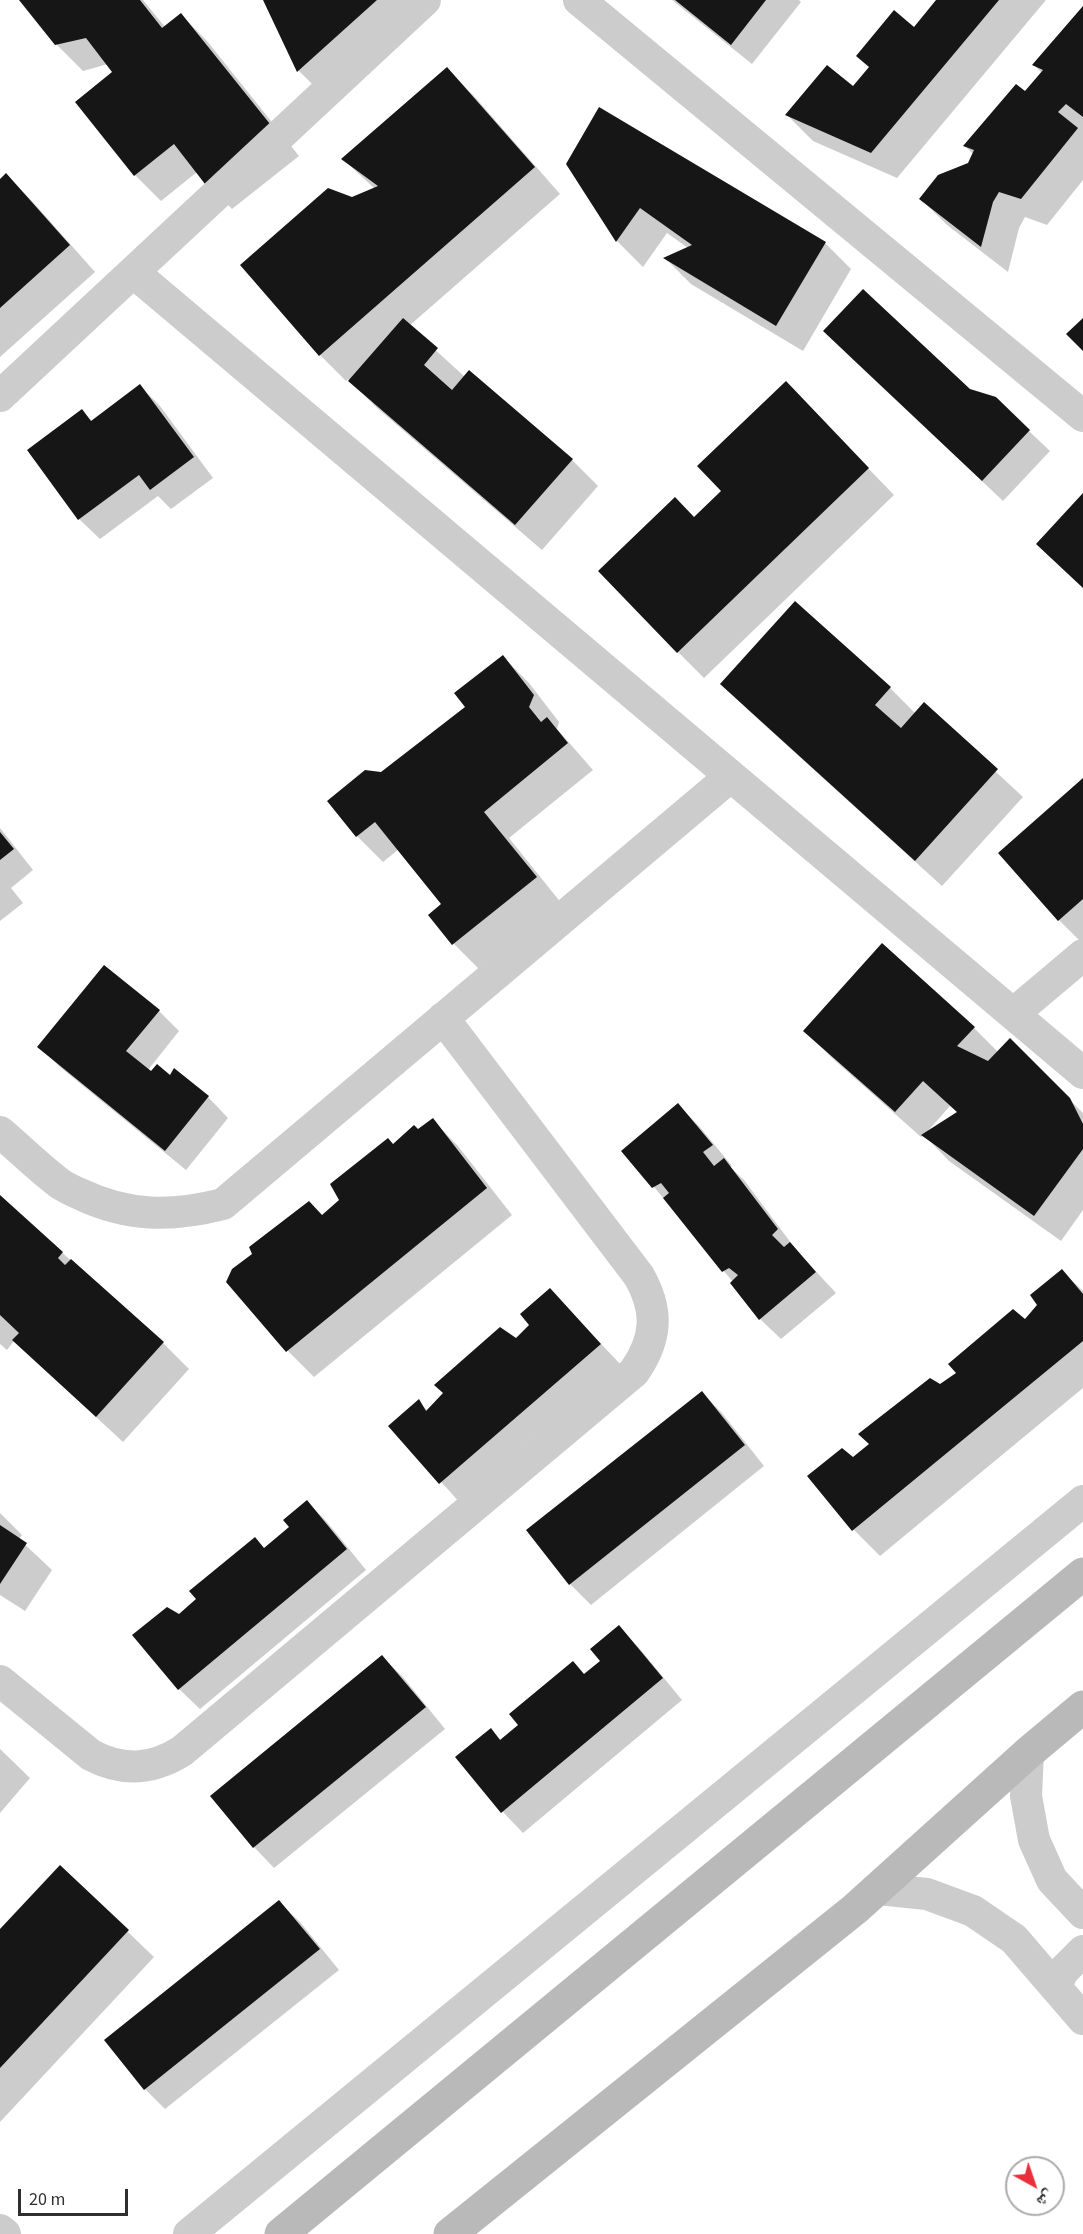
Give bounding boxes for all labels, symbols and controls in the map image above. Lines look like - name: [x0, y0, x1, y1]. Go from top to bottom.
- north arrow: [1005, 2156, 1065, 2216]
- scale bar: [21, 2177, 130, 2215]
- text: ش: [1032, 2184, 1059, 2212]
- text: 20 m: [29, 2187, 65, 2212]

